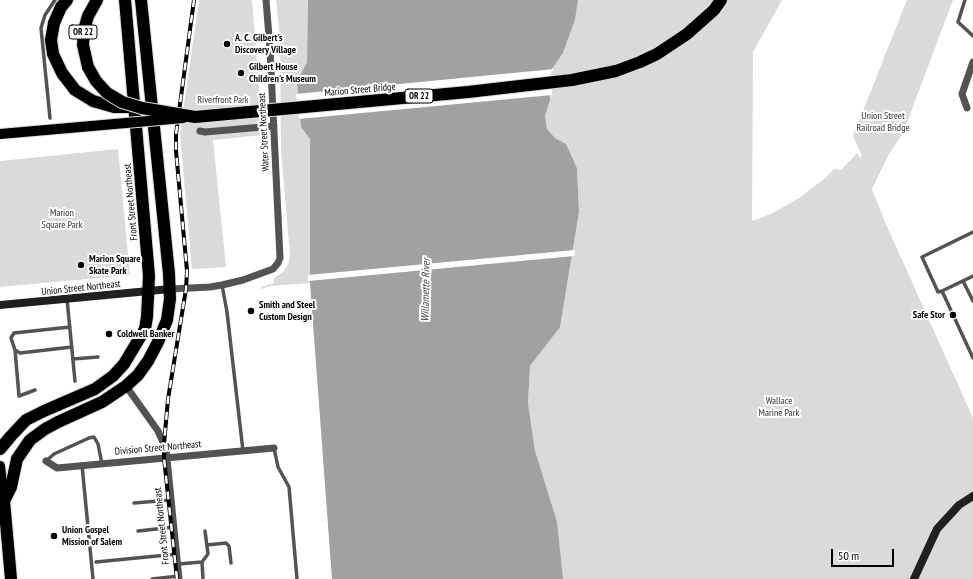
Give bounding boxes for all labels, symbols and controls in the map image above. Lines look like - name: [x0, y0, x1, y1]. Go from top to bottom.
- road number: OR 22: [69, 25, 97, 39]
- place label: A. C. Gilbert's Discovery Village: [235, 32, 296, 56]
- marker: A. C. Gilbert's Discovery Village: [222, 39, 232, 49]
- place label: Gilbert House Children's Museum: [249, 61, 316, 84]
- marker: Gilbert House Children's Museum: [236, 68, 246, 78]
- street label: Marion Street Bridge: [324, 81, 396, 99]
- road number: OR 22: [405, 89, 433, 103]
- street label: Water Street Northeast: [256, 92, 272, 172]
- park label: Riverfront Park: [197, 94, 249, 106]
- park label: Union Street Railroad Bridge: [856, 110, 910, 134]
- street label: Front Street Northeast: [122, 163, 140, 241]
- park label: Marion Square Park: [42, 207, 82, 230]
- place label: Marion Square Skate Park: [89, 253, 141, 276]
- water label: Willamette River: [419, 258, 433, 322]
- marker: Marion Square Skate Park: [76, 260, 86, 270]
- street label: Union Street Northeast: [41, 278, 121, 298]
- place label: Smith and Steel Custom Design: [259, 299, 315, 322]
- marker: Smith and Steel Custom Design: [246, 306, 256, 316]
- place label: Safe Stor: [913, 309, 945, 321]
- marker: Safe Stor: [948, 310, 958, 320]
- place label: Coldwell Banker: [117, 328, 174, 340]
- marker: Coldwell Banker: [104, 329, 114, 339]
- park label: Wallace Marine Park: [759, 395, 799, 418]
- street label: Division Street Northeast: [114, 438, 202, 458]
- street label: Front Street Northeast: [152, 487, 172, 565]
- place label: Union Gospel Mission of Salem: [62, 524, 122, 548]
- marker: Union Gospel Mission of Salem: [49, 531, 59, 541]
- scale bar: [833, 541, 896, 567]
- text: 50 m: [838, 548, 859, 563]

